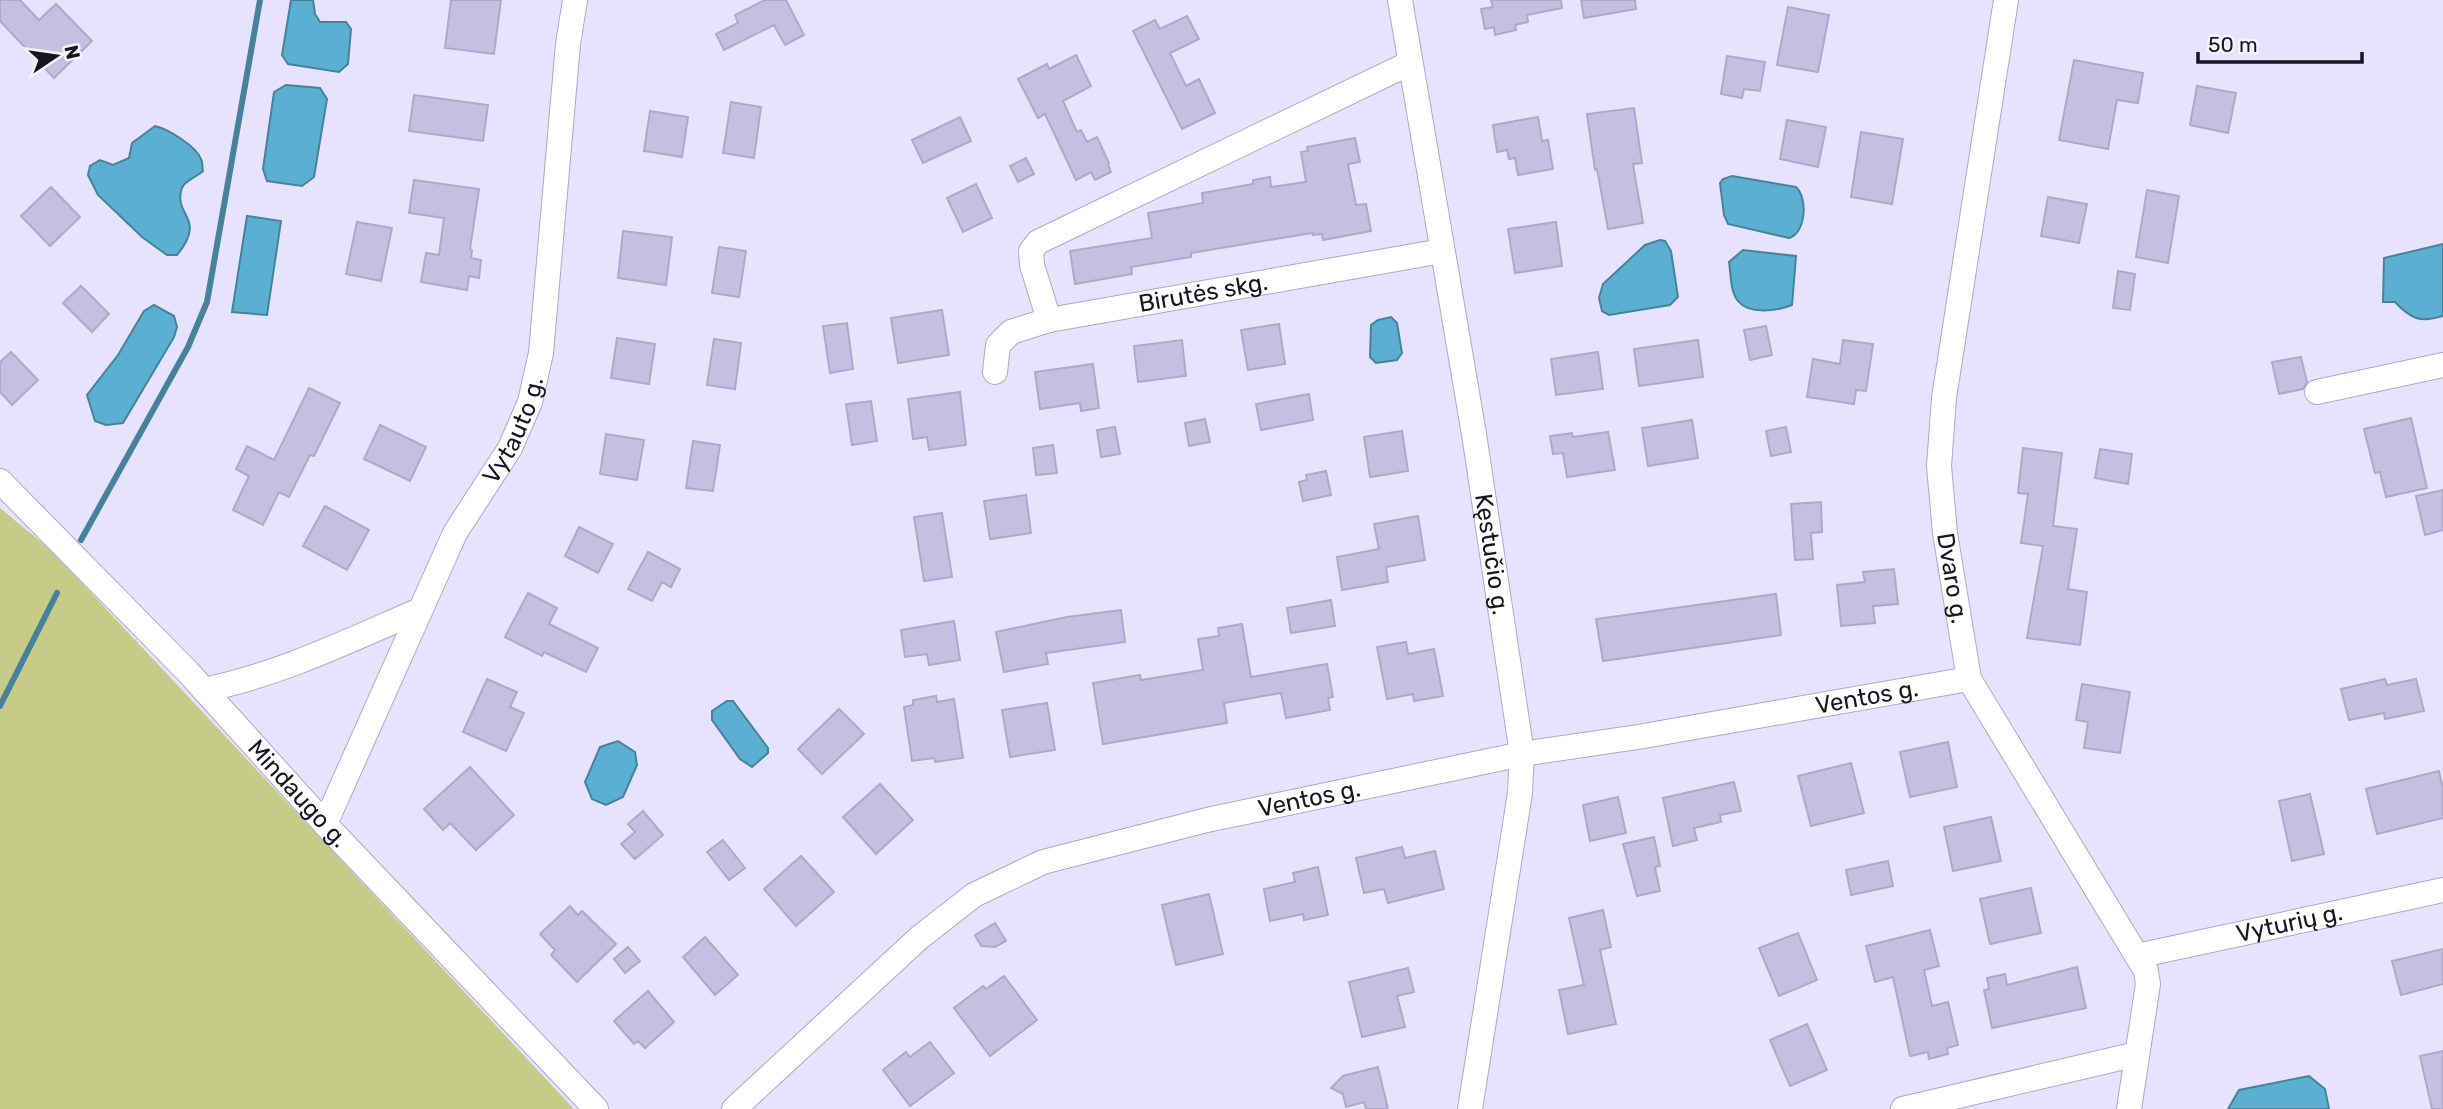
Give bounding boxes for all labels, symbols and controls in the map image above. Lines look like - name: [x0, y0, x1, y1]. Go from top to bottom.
- north arrow: [21, 21, 91, 91]
- scale bar: [2198, 21, 2362, 65]
- text: 50 m: [2208, 32, 2258, 57]
- text: N: [59, 43, 85, 62]
- street label: Birutės skg.: [1136, 268, 1270, 318]
- street label: Vytauto g.: [477, 374, 549, 489]
- street label: Kęstučio g.: [1469, 492, 1515, 617]
- street label: Dvaro g.: [1931, 531, 1974, 626]
- street label: Ventos g.: [1813, 674, 1921, 720]
- street label: Mindaugo g.: [242, 734, 354, 853]
- street label: Ventos g.: [1255, 774, 1363, 823]
- street label: Vyturių g.: [2234, 898, 2345, 948]

